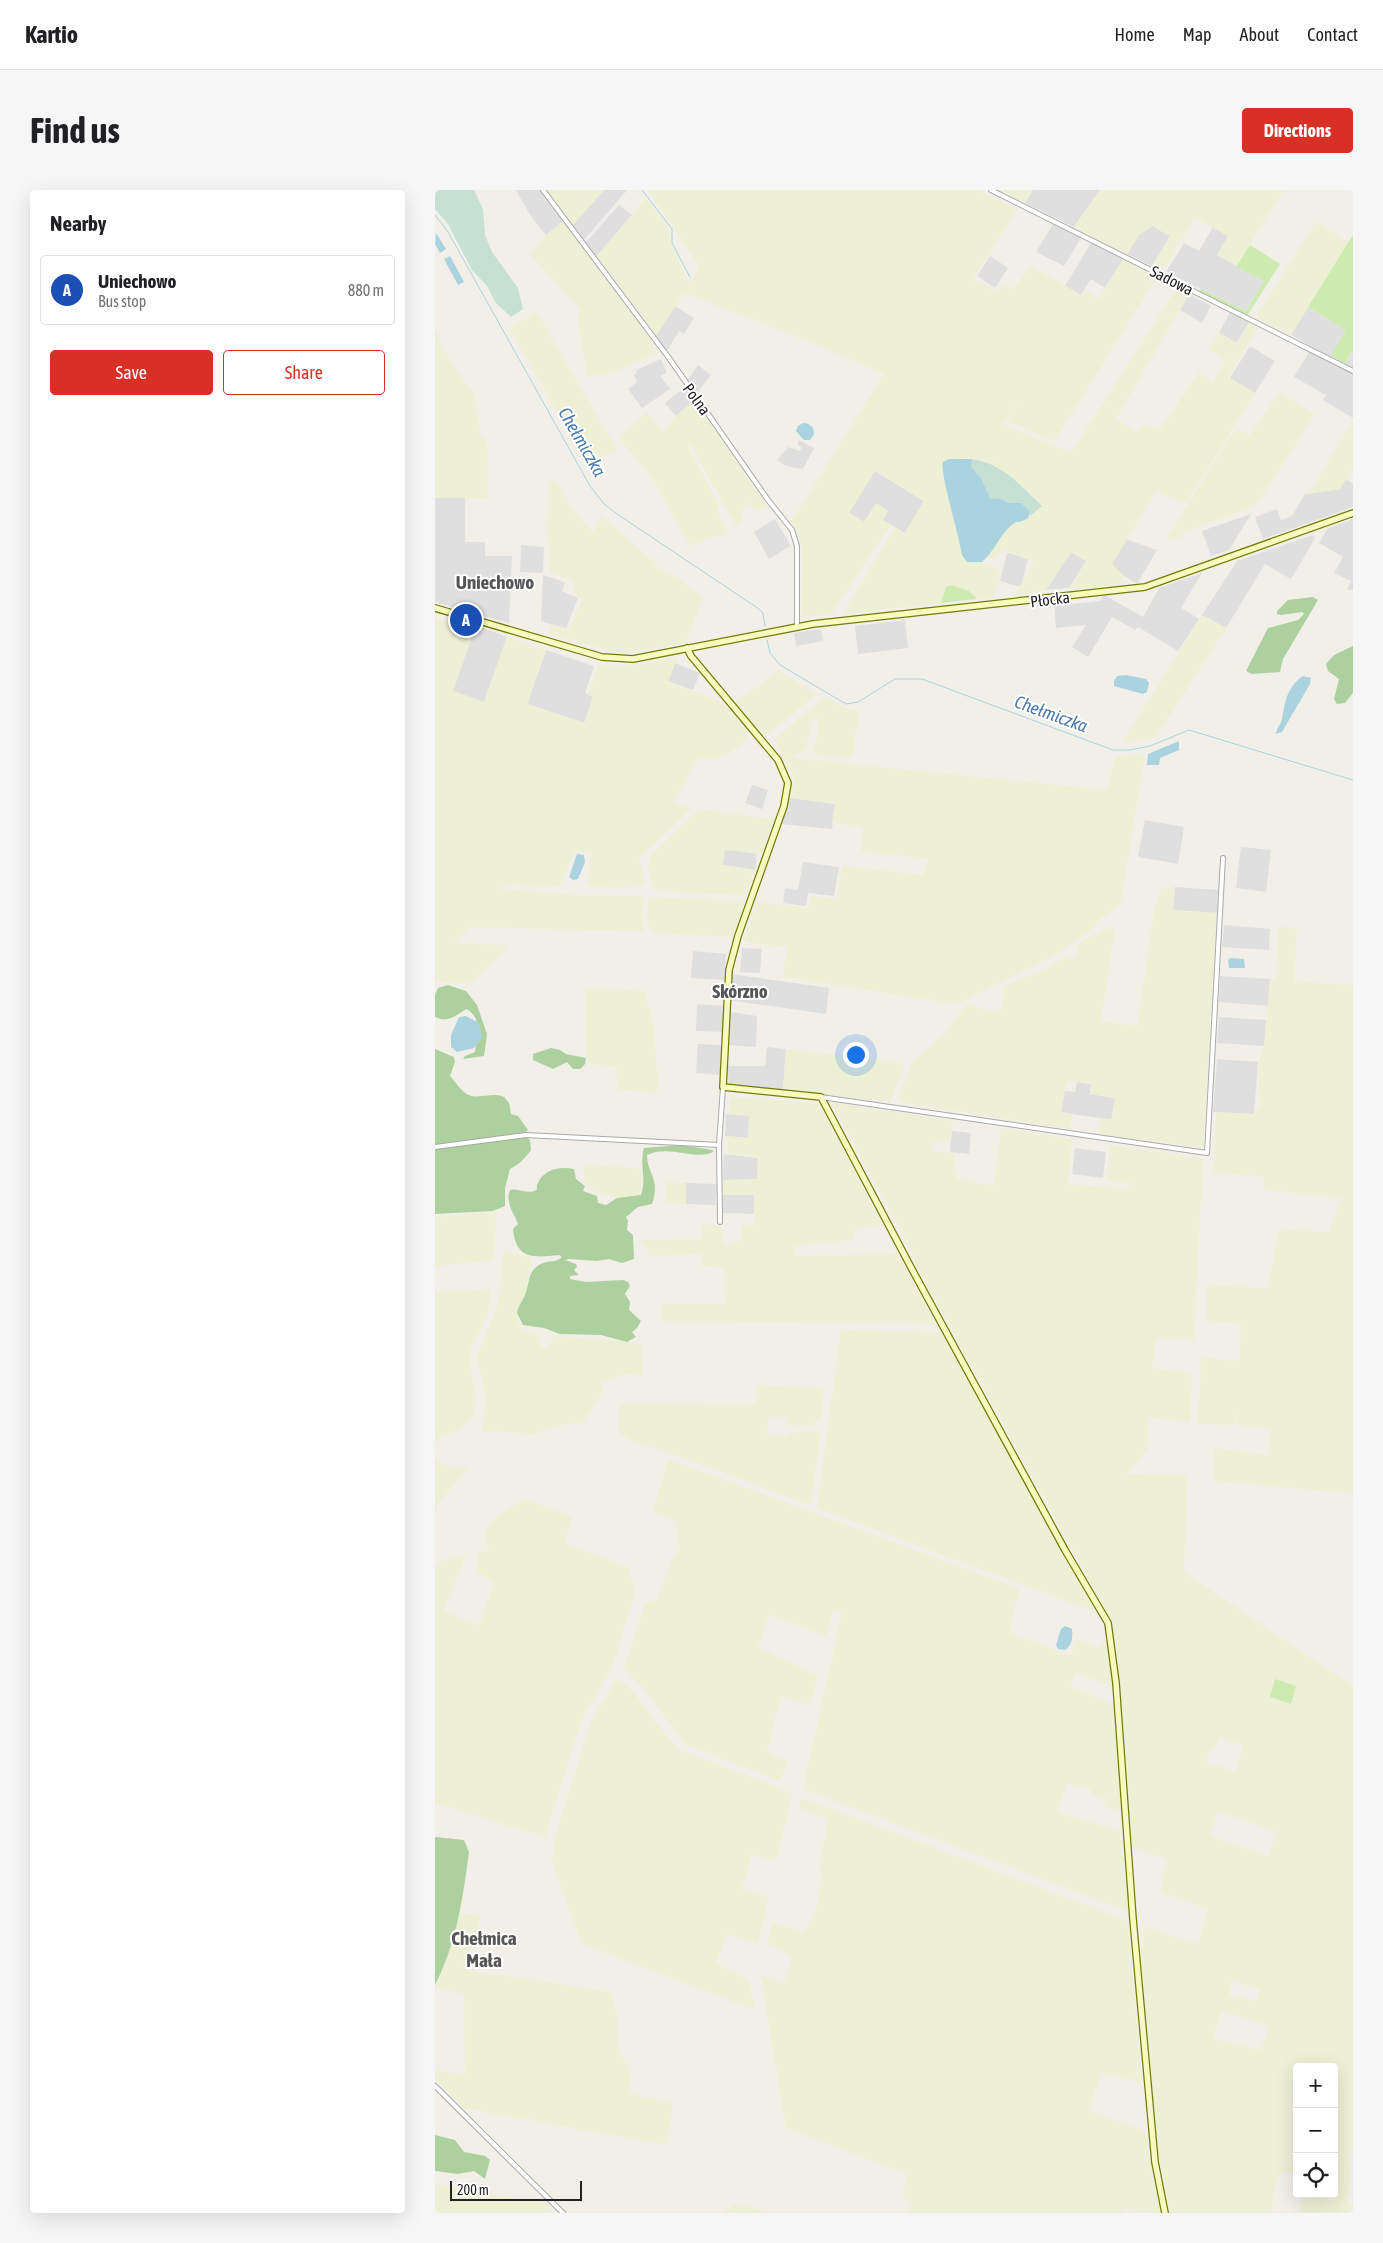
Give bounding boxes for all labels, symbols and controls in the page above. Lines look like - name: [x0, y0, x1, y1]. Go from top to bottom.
- text: Kartio: [25, 21, 78, 48]
- text: Home: [1115, 24, 1155, 45]
- text: Map: [1183, 24, 1212, 45]
- text: About: [1240, 24, 1279, 45]
- text: Contact: [1307, 24, 1358, 45]
- button: Directions: [1242, 108, 1353, 153]
- text: Find us: [30, 110, 120, 150]
- text: Nearby: [50, 211, 106, 235]
- street label: Sadowa: [1147, 262, 1197, 298]
- text: Uniechowo: [98, 270, 176, 292]
- text: A: [63, 281, 71, 299]
- text: 880 m: [348, 281, 384, 299]
- text: Bus stop: [98, 292, 146, 310]
- button: Save: [50, 350, 213, 395]
- button: Share: [223, 350, 385, 395]
- street label: Polna: [680, 380, 714, 418]
- water label: Chełmiczka: [554, 404, 611, 480]
- district label: Uniechowo: [456, 571, 534, 593]
- street label: Płocka: [1029, 588, 1071, 610]
- pin: A: [450, 601, 482, 639]
- water label: Chełmiczka: [1012, 691, 1091, 737]
- district label: Skórzno: [712, 980, 768, 1002]
- your location: [843, 1042, 869, 1068]
- district label: Chełmica Mała: [451, 1927, 517, 1971]
- map controls: [1293, 2063, 1338, 2198]
- button: +: [1293, 2063, 1338, 2108]
- button: −: [1293, 2108, 1338, 2153]
- button: locate: [1293, 2153, 1338, 2198]
- scale bar: [450, 2178, 583, 2201]
- text: 200 m: [457, 2182, 489, 2198]

